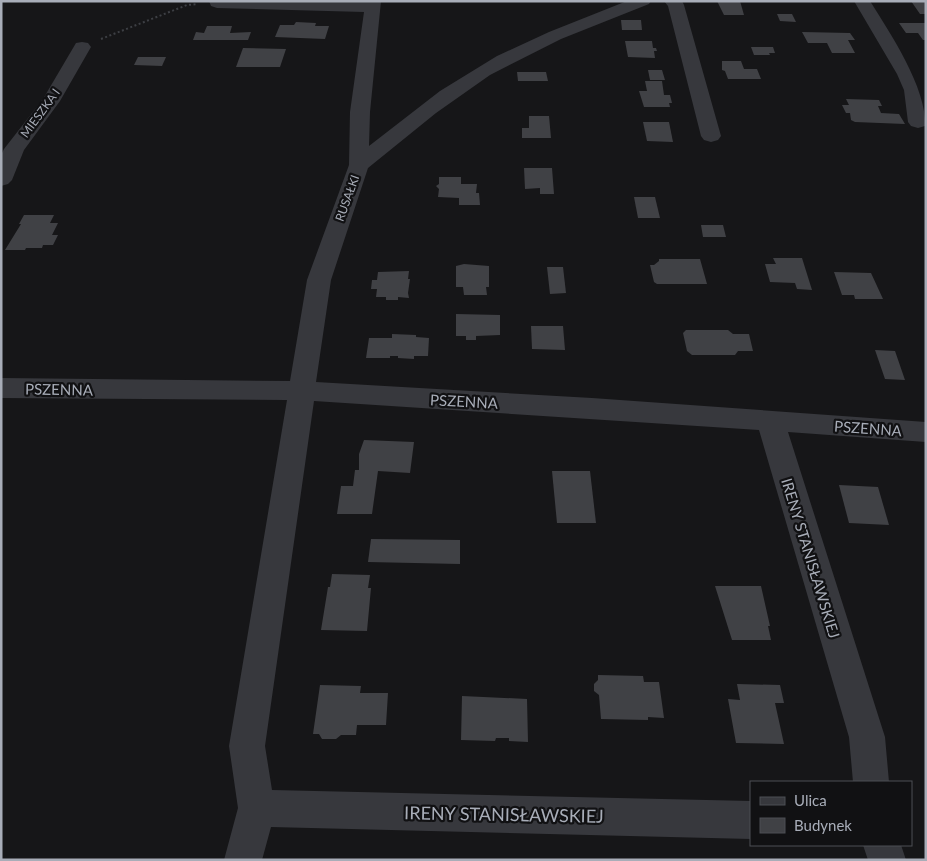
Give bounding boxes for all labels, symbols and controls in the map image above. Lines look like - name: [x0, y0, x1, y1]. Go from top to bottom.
- street label: MIESZKA I: [17, 85, 63, 141]
- street label: RUSAŁKI: [332, 173, 362, 223]
- street label: PSZENNA: [25, 379, 94, 399]
- street label: PSZENNA: [430, 390, 499, 412]
- street label: PSZENNA: [834, 417, 903, 439]
- street label: IRENY STANISŁAWSKIEJ: [778, 476, 844, 640]
- legend: [750, 781, 912, 846]
- text: Ulica: [794, 791, 827, 809]
- street label: IRENY STANISŁAWSKIEJ: [404, 801, 604, 827]
- text: Budynek: [794, 816, 852, 834]

